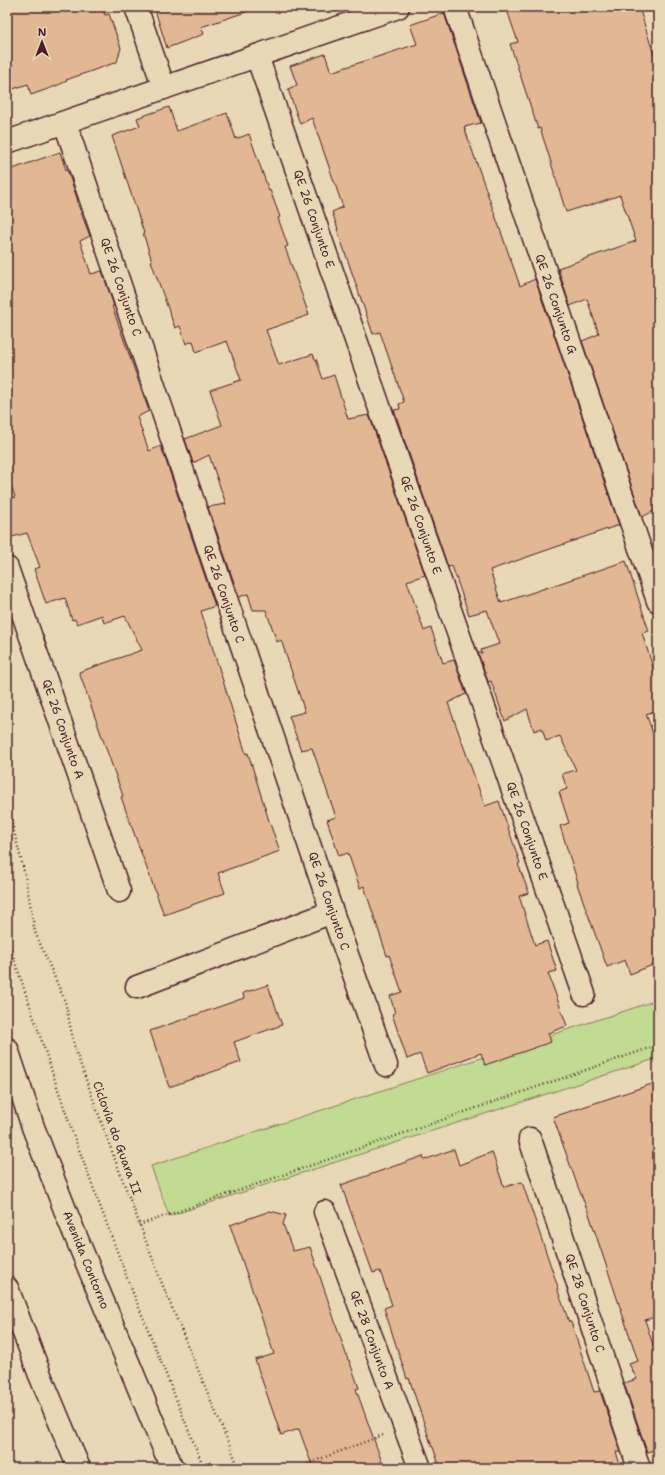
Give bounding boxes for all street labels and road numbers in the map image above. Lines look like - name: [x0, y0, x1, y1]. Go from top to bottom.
- street label: QE 26 Conjunto E: [290, 168, 338, 270]
- street label: QE 26 Conjunto C: [97, 236, 145, 338]
- street label: QE 26 Conjunto G: [531, 252, 581, 356]
- street label: QE 26 Conjunto E: [397, 474, 445, 576]
- street label: QE 26 Conjunto C: [200, 543, 248, 645]
- street label: QE 26 Conjunto A: [38, 677, 88, 781]
- street label: QE 26 Conjunto E: [503, 780, 551, 882]
- street label: QE 26 Conjunto C: [305, 850, 353, 952]
- street label: Ciclovia do Guara II: [89, 1079, 145, 1197]
- street label: Avenida Contorno: [59, 1209, 113, 1311]
- street label: QE 28 Conjunto C: [561, 1251, 609, 1355]
- street label: QE 28 Conjunto A: [347, 1288, 398, 1392]

